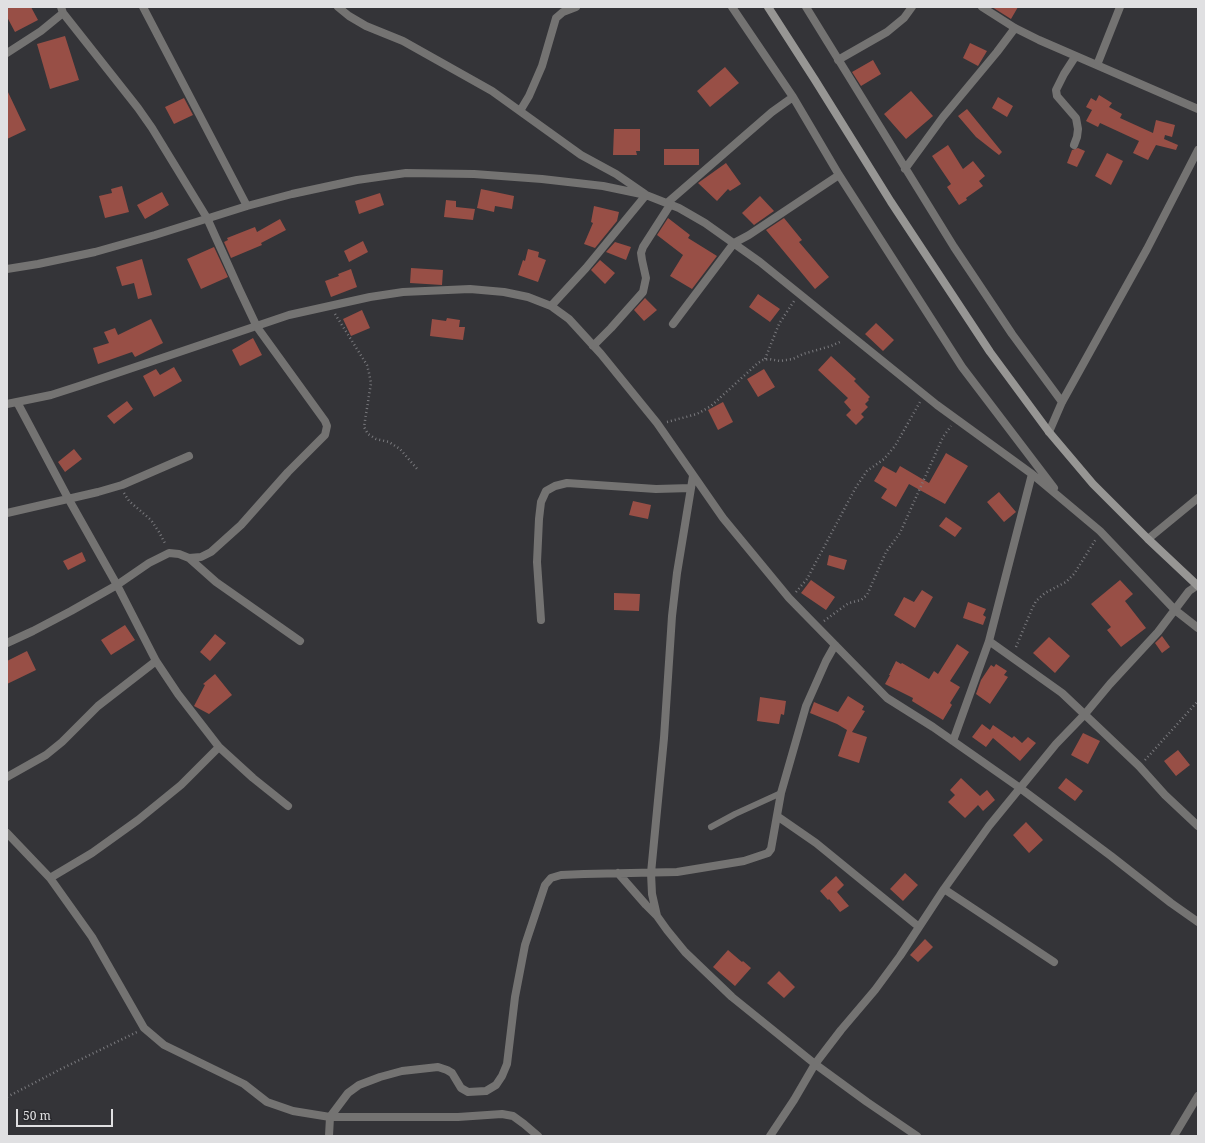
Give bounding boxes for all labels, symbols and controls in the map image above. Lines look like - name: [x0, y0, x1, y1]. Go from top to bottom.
- scale bar: [18, 1101, 115, 1127]
- text: 50 m: [23, 1107, 51, 1124]

